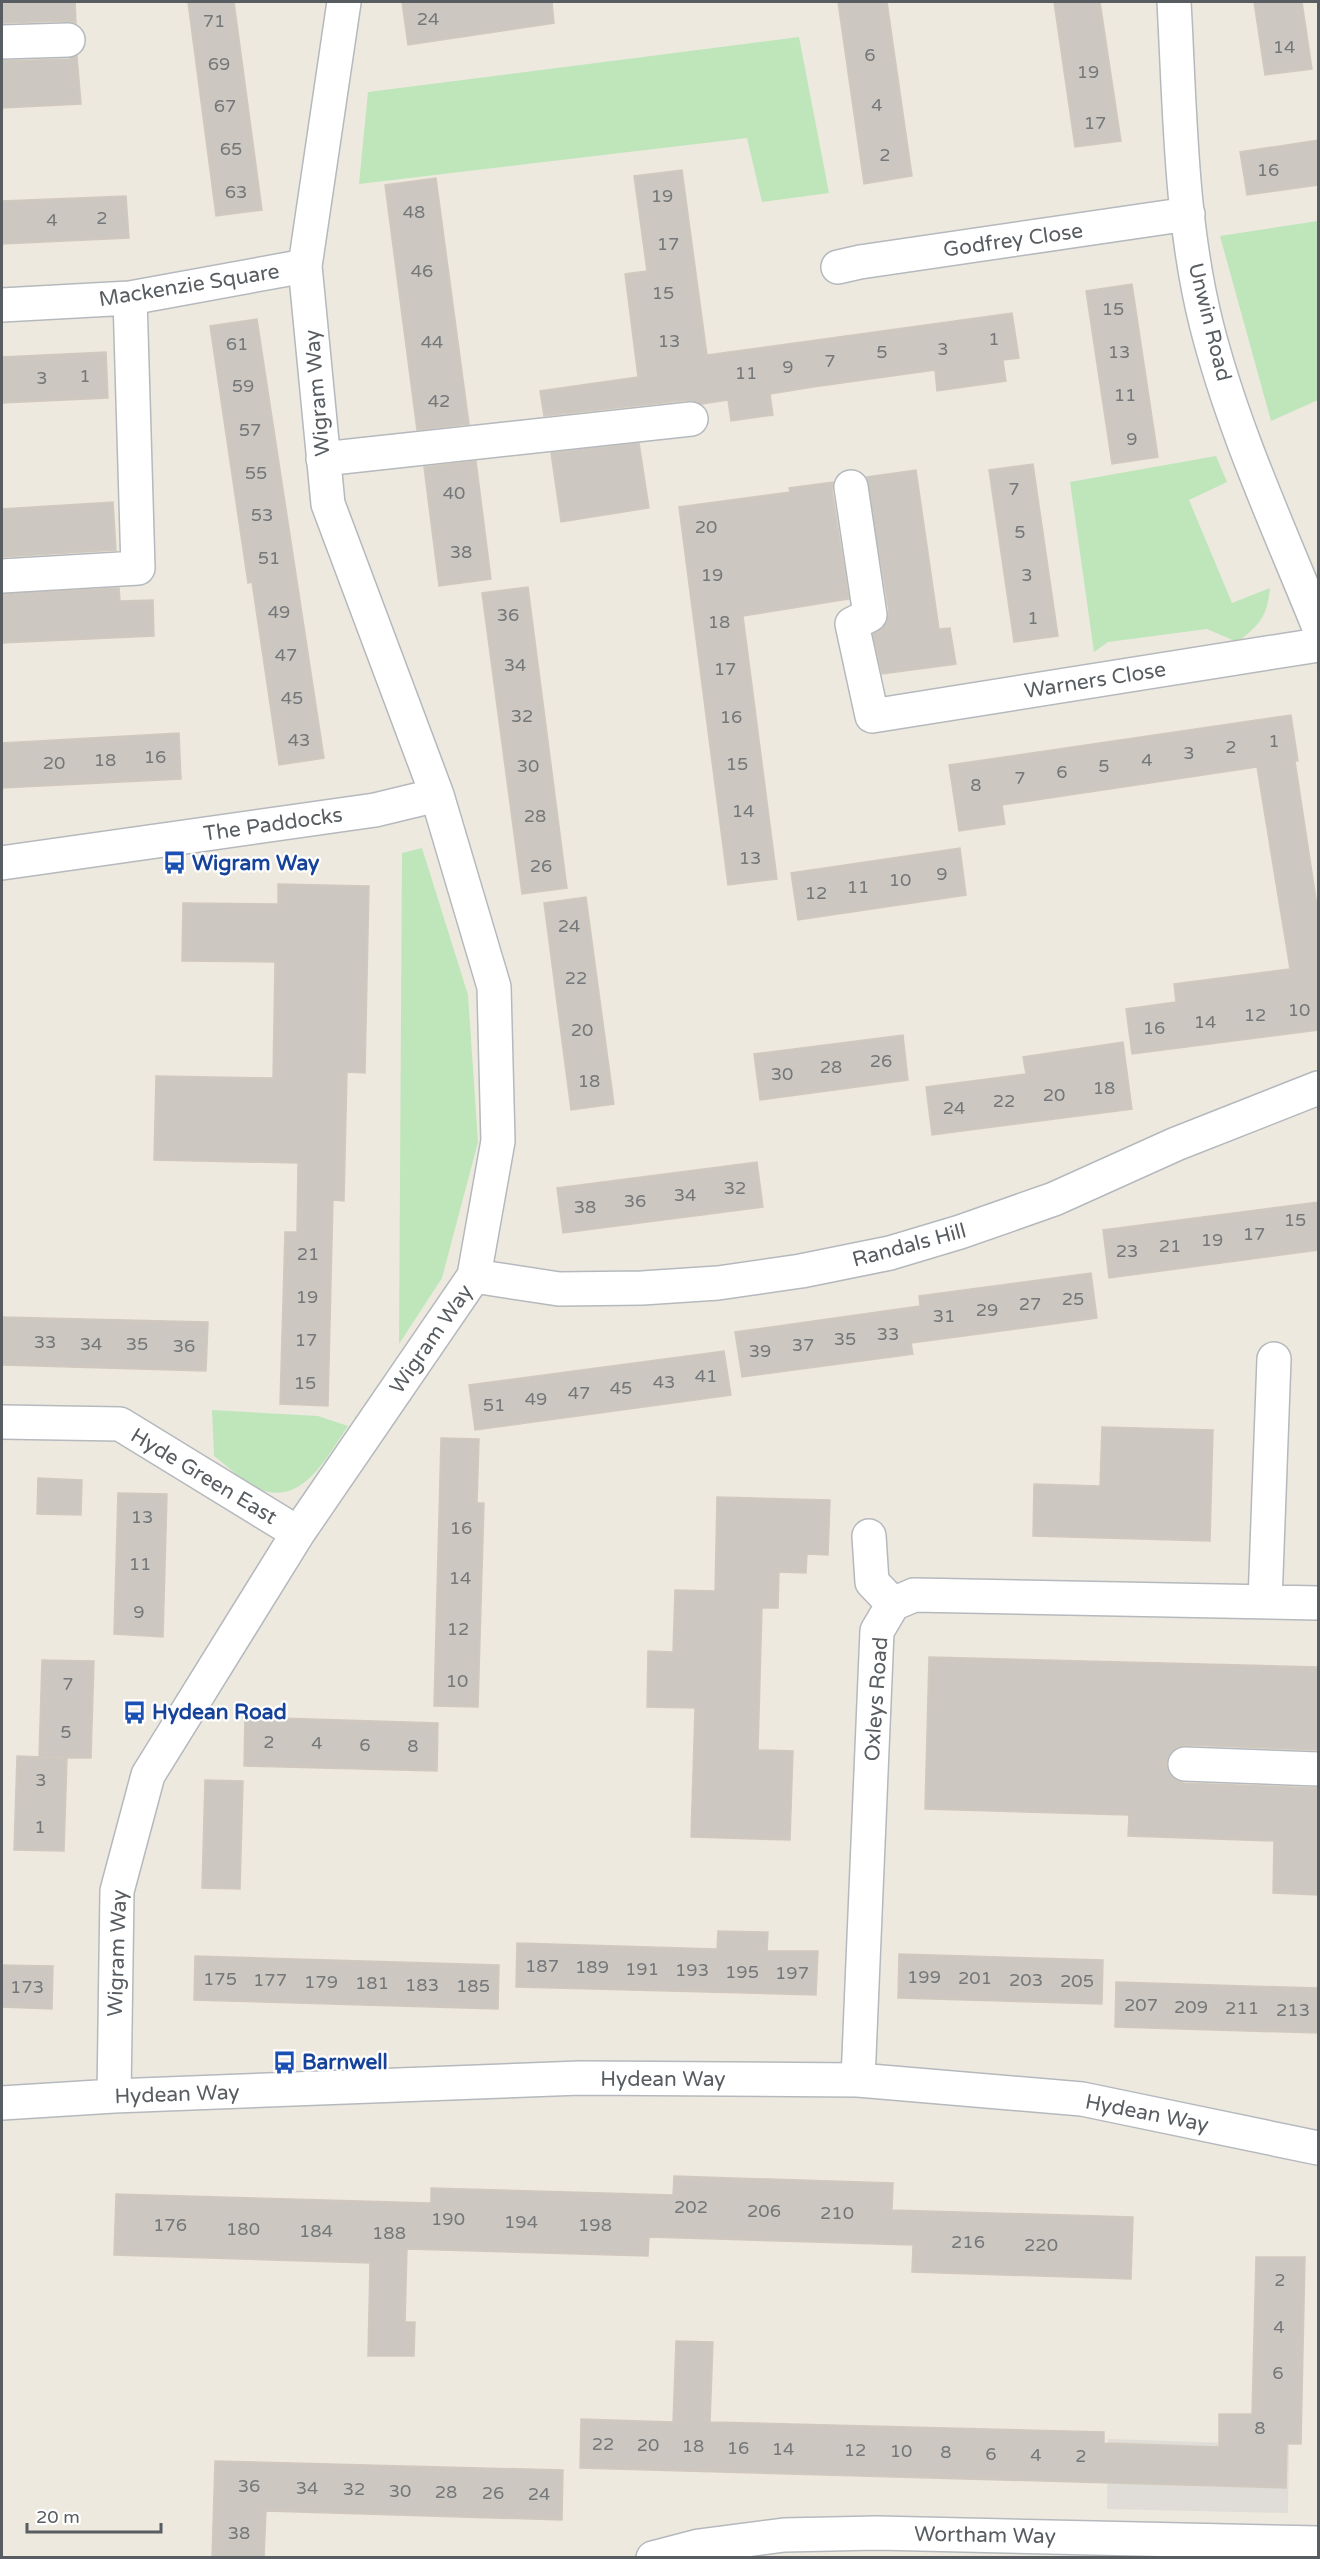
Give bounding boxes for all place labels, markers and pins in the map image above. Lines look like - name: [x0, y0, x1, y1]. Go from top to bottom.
- bus stop icon: Wigram Way: [161, 850, 187, 876]
- place label: Wigram Way: [192, 851, 320, 876]
- bus stop icon: Hydean Road: [121, 1699, 147, 1725]
- place label: Hydean Road: [152, 1700, 287, 1725]
- bus stop icon: Barnwell: [271, 2049, 297, 2075]
- place label: Barnwell: [302, 2050, 388, 2075]

